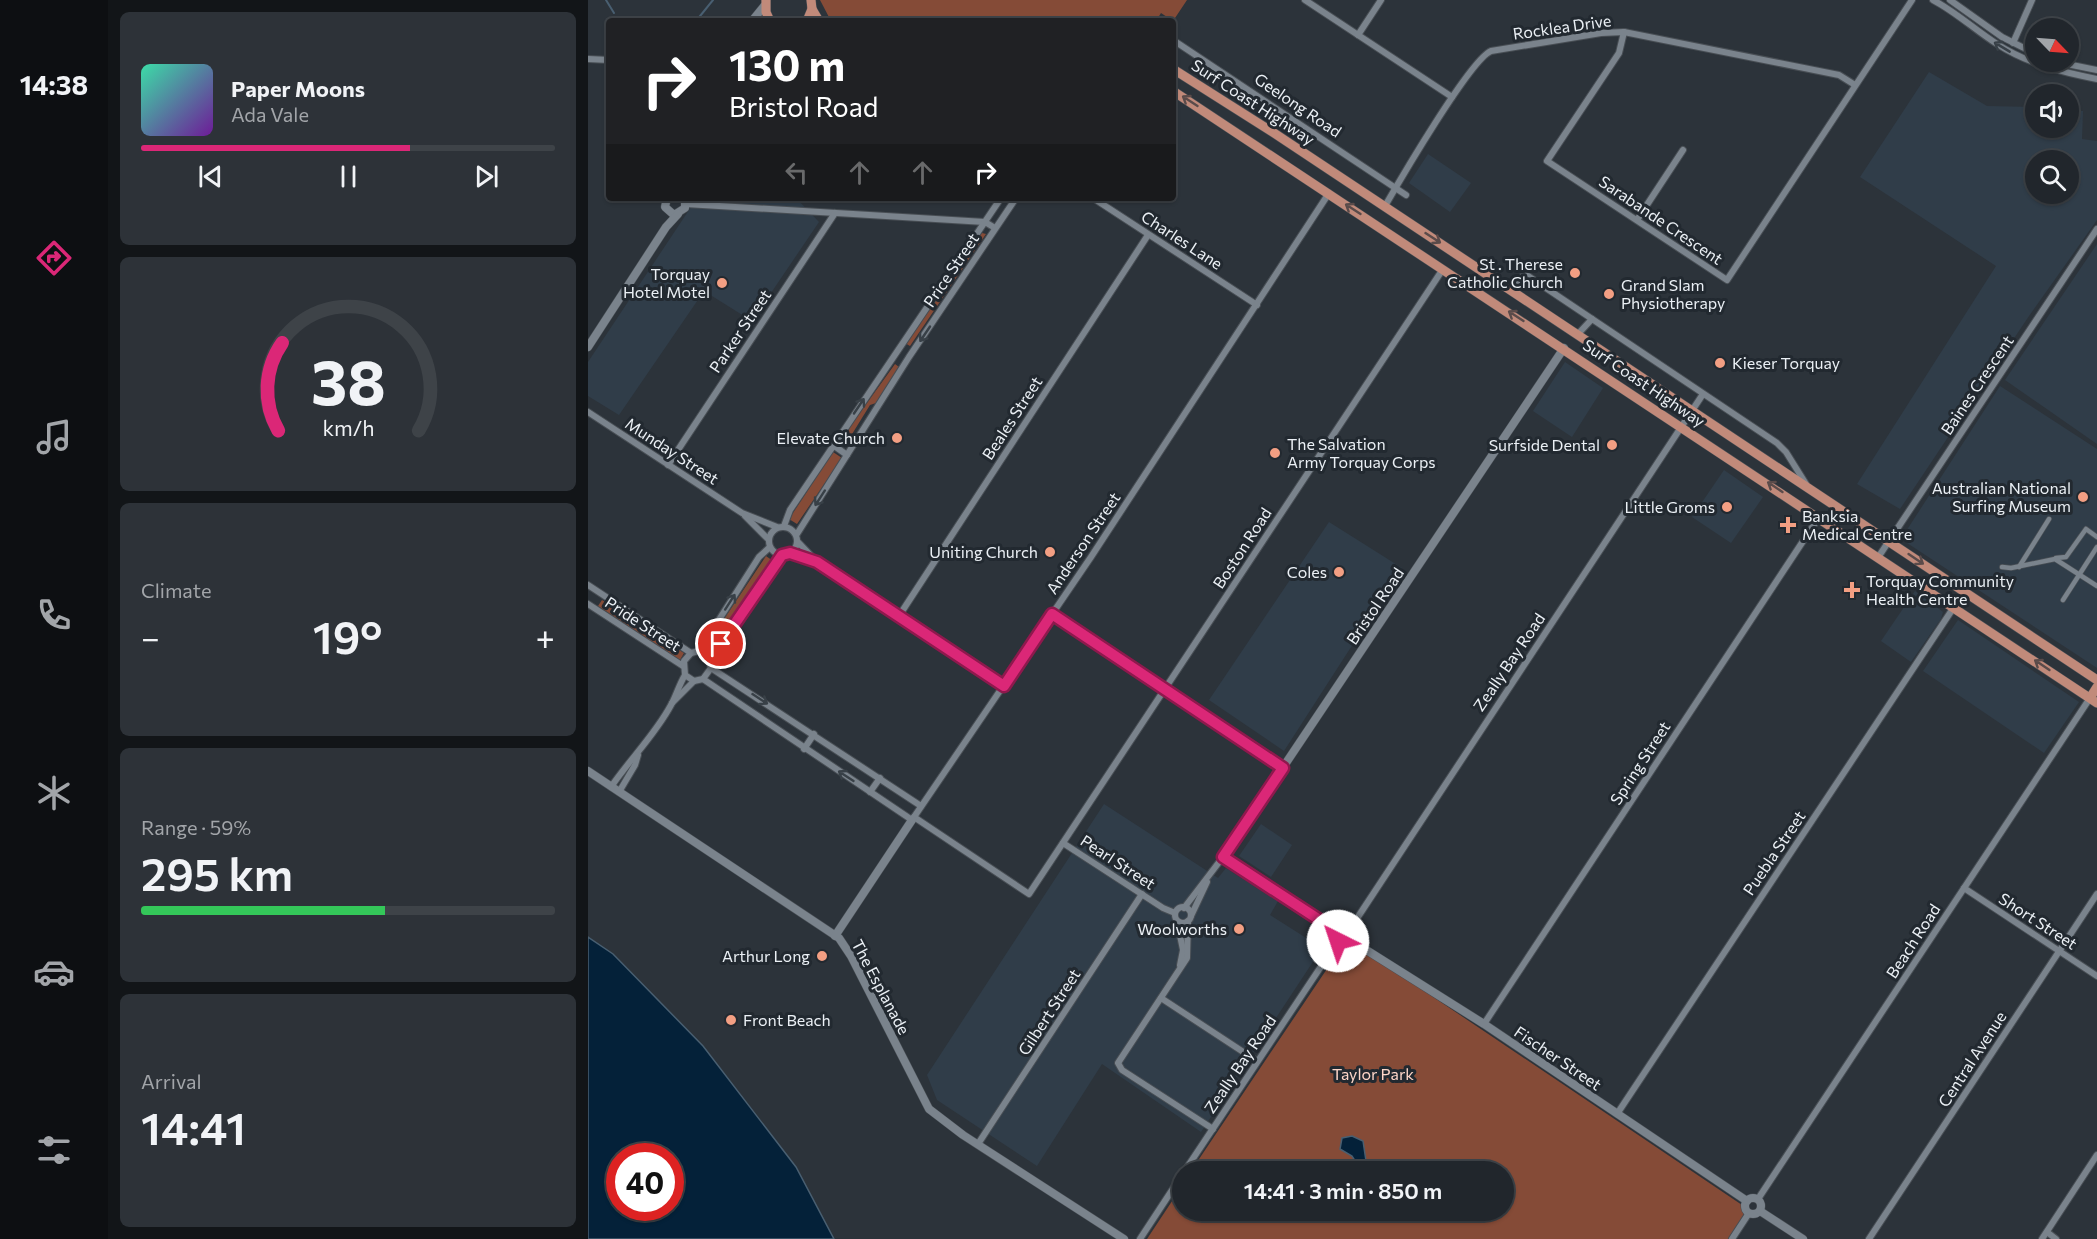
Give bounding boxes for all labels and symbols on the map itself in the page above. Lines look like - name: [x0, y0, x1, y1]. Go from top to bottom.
- street label: Rocklea Drive: [1512, 10, 1612, 43]
- north arrow: [2025, 18, 2079, 72]
- one-way arrow: [1994, 41, 2012, 52]
- street label: Surf Coast Highway: [1188, 55, 1318, 148]
- street label: Geelong Road: [1251, 69, 1345, 141]
- one-way arrow: [1182, 95, 1199, 107]
- street label: Sarabande Crescent: [1596, 171, 1727, 268]
- one-way arrow: [1345, 202, 1362, 214]
- street label: Charles Lane: [1138, 206, 1226, 273]
- street label: Price Street: [919, 229, 983, 310]
- one-way arrow: [1424, 232, 1441, 244]
- place label: St . Therese Catholic Church: [1447, 254, 1563, 291]
- place label: Torquay Hotel Motel: [623, 264, 710, 301]
- marker: St . Therese Catholic Church: [1568, 266, 1582, 280]
- place label: Grand Slam Physiotherapy: [1621, 275, 1725, 312]
- marker: Torquay Hotel Motel: [715, 276, 729, 290]
- street label: Parker Street: [705, 285, 775, 376]
- marker: Grand Slam Physiotherapy: [1602, 287, 1616, 301]
- one-way arrow: [1508, 310, 1524, 322]
- one-way arrow: [918, 325, 930, 342]
- street label: Baines Crescent: [1936, 331, 2017, 438]
- street label: Surf Coast Highway: [1580, 335, 1709, 430]
- place label: Kieser Torquay: [1732, 353, 1840, 372]
- marker: Kieser Torquay: [1713, 356, 1727, 370]
- street label: Beales Street: [978, 372, 1046, 463]
- one-way arrow: [853, 398, 865, 414]
- street label: Munday Street: [622, 413, 723, 488]
- place label: Elevate Church: [777, 428, 885, 447]
- marker: Elevate Church: [890, 431, 904, 445]
- place label: The Salvation Army Torquay Corps: [1287, 434, 1436, 471]
- place label: Surfside Dental: [1489, 435, 1600, 454]
- marker: Surfside Dental: [1605, 438, 1619, 452]
- marker: The Salvation Army Torquay Corps: [1268, 446, 1282, 460]
- place label: Australian National Surfing Museum: [1932, 478, 2071, 515]
- one-way arrow: [1766, 481, 1783, 494]
- street label: Anderson Street: [1042, 488, 1124, 597]
- one-way arrow: [813, 489, 825, 506]
- marker: Australian National Surfing Museum: [2076, 490, 2090, 504]
- place label: Little Groms: [1624, 497, 1715, 516]
- marker: Little Groms: [1720, 500, 1734, 514]
- street label: Boston Road: [1208, 504, 1275, 592]
- place label: Banksia Medical Centre: [1802, 506, 1912, 543]
- marker: Banksia Medical Centre: [1779, 516, 1797, 534]
- place label: Uniting Church: [929, 542, 1038, 561]
- marker: Uniting Church: [1043, 545, 1057, 559]
- one-way arrow: [1907, 553, 1924, 566]
- place label: Coles: [1287, 562, 1327, 581]
- street label: Bristol Road: [1342, 564, 1407, 648]
- marker: Coles: [1332, 565, 1346, 579]
- place label: Torquay Community Health Centre: [1866, 571, 2014, 608]
- marker: Torquay Community Health Centre: [1843, 581, 1861, 599]
- street label: Pride Street: [602, 592, 685, 655]
- one-way arrow: [723, 593, 736, 610]
- street label: Zeally Bay Road: [1469, 609, 1548, 714]
- pin: [695, 618, 746, 669]
- one-way arrow: [2033, 659, 2050, 672]
- one-way arrow: [751, 694, 768, 706]
- street label: Spring Street: [1606, 717, 1674, 808]
- one-way arrow: [838, 770, 855, 782]
- street label: Puebla Street: [1738, 807, 1809, 898]
- street label: Pearl Street: [1077, 830, 1160, 893]
- street label: Short Street: [1996, 888, 2081, 953]
- street label: Beach Road: [1882, 900, 1944, 981]
- position arrow: [1306, 909, 1370, 973]
- place label: Woolworths: [1137, 919, 1227, 938]
- marker: Woolworths: [1232, 922, 1246, 936]
- street label: The Esplanade: [848, 936, 914, 1037]
- place label: Arthur Long: [722, 946, 810, 965]
- marker: Arthur Long: [815, 949, 829, 963]
- street label: Gilbert Street: [1014, 965, 1084, 1058]
- street label: Central Avenue: [1934, 1007, 2010, 1110]
- place label: Front Beach: [743, 1010, 831, 1029]
- street label: Zeally Bay Road: [1200, 1011, 1279, 1116]
- marker: Front Beach: [724, 1013, 738, 1027]
- street label: Fischer Street: [1511, 1022, 1606, 1094]
- park label: Taylor Park: [1332, 1064, 1414, 1083]
- speed limit sign: 40: [606, 1143, 684, 1221]

